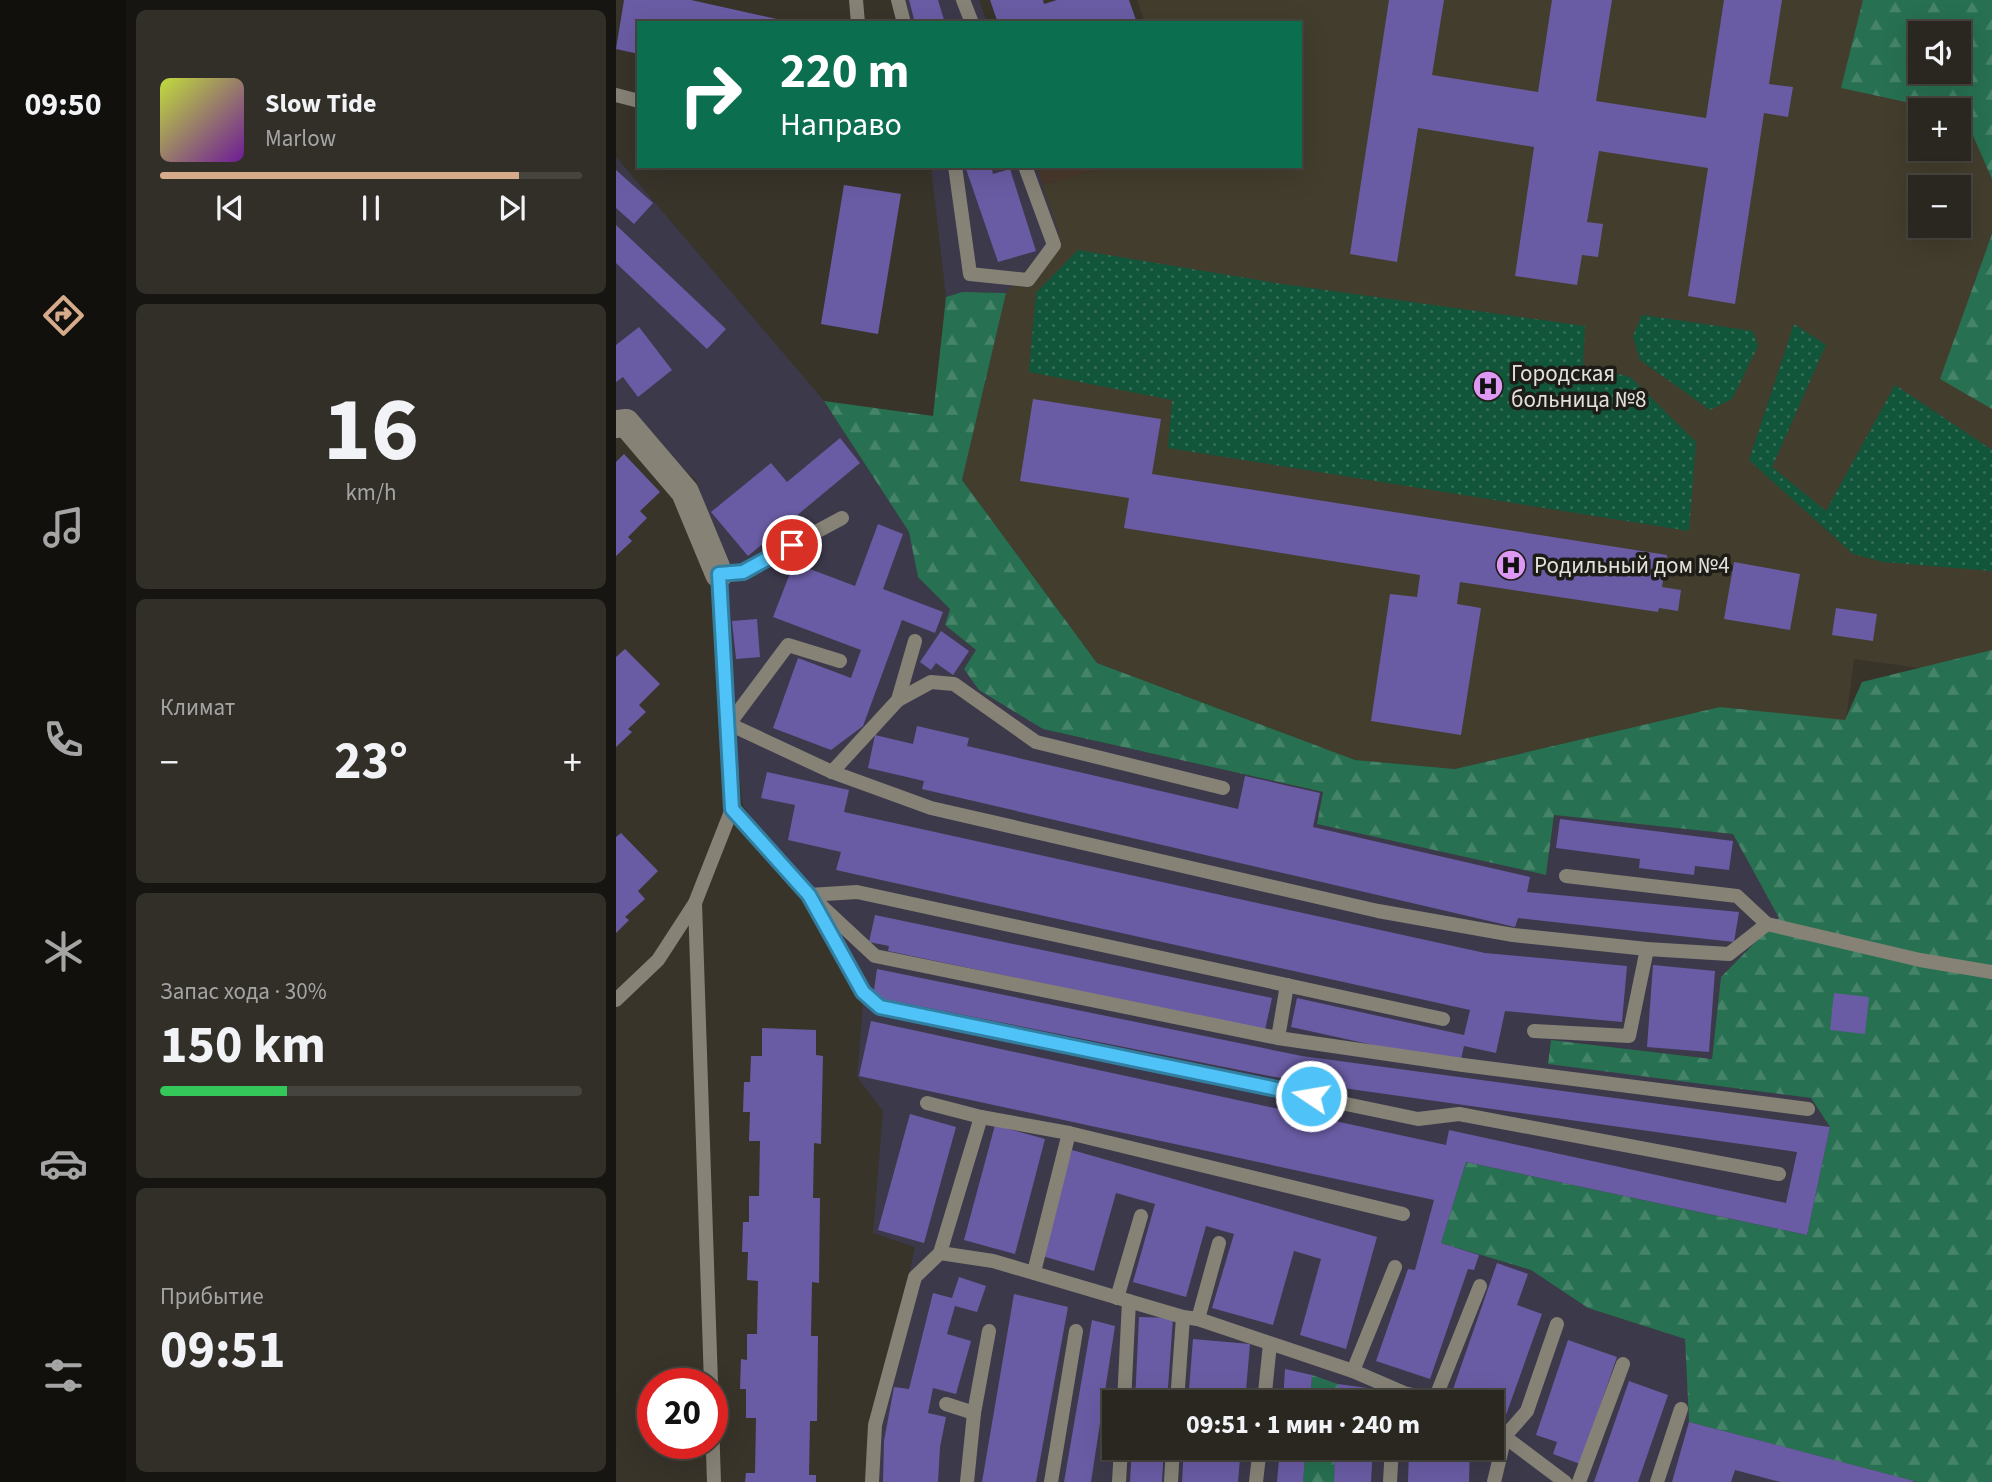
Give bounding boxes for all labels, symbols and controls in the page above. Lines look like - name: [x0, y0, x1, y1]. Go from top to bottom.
- map controls: [1908, 21, 1971, 238]
- button: sound: [1908, 21, 1971, 84]
- text: 220 m: [780, 37, 909, 107]
- icon: right: [665, 49, 756, 140]
- text: 09:50: [24, 82, 102, 128]
- text: Slow Tide: [265, 85, 376, 122]
- button: +: [1908, 98, 1971, 161]
- text: Направо: [780, 102, 902, 148]
- text: Marlow: [265, 122, 336, 155]
- button: −: [1908, 175, 1971, 238]
- icon: previous: [211, 189, 249, 227]
- icon: pause: [352, 189, 390, 227]
- icon: next: [493, 189, 531, 227]
- icon: directions: [39, 291, 88, 340]
- place label: Городская больница №8: [1511, 357, 1647, 416]
- text: 16: [323, 366, 419, 495]
- hospital icon: Городская больница №8: [1471, 369, 1505, 403]
- text: km/h: [345, 476, 397, 509]
- icon: music: [39, 503, 88, 552]
- pin: [762, 515, 822, 575]
- icon: arrive: [773, 526, 811, 564]
- hospital icon: Родильный дом №4: [1494, 548, 1528, 582]
- place label: Родильный дом №4: [1534, 549, 1730, 582]
- text: Климат: [160, 691, 235, 724]
- icon: phone: [39, 715, 88, 764]
- text: 23°: [334, 725, 408, 799]
- text: −: [160, 736, 179, 790]
- text: +: [563, 736, 582, 790]
- icon: climate: [39, 927, 88, 976]
- text: Запас хода · 30%: [160, 975, 327, 1008]
- text: 150 km: [160, 1009, 326, 1083]
- position arrow: [1274, 1059, 1348, 1133]
- icon: car: [39, 1139, 88, 1188]
- text: Прибытие: [160, 1280, 264, 1313]
- text: 09:51: [160, 1314, 285, 1388]
- icon: filters: [39, 1351, 88, 1400]
- speed limit sign: 20: [637, 1368, 728, 1459]
- text: 09:51 · 1 мин · 240 m: [1186, 1406, 1420, 1443]

